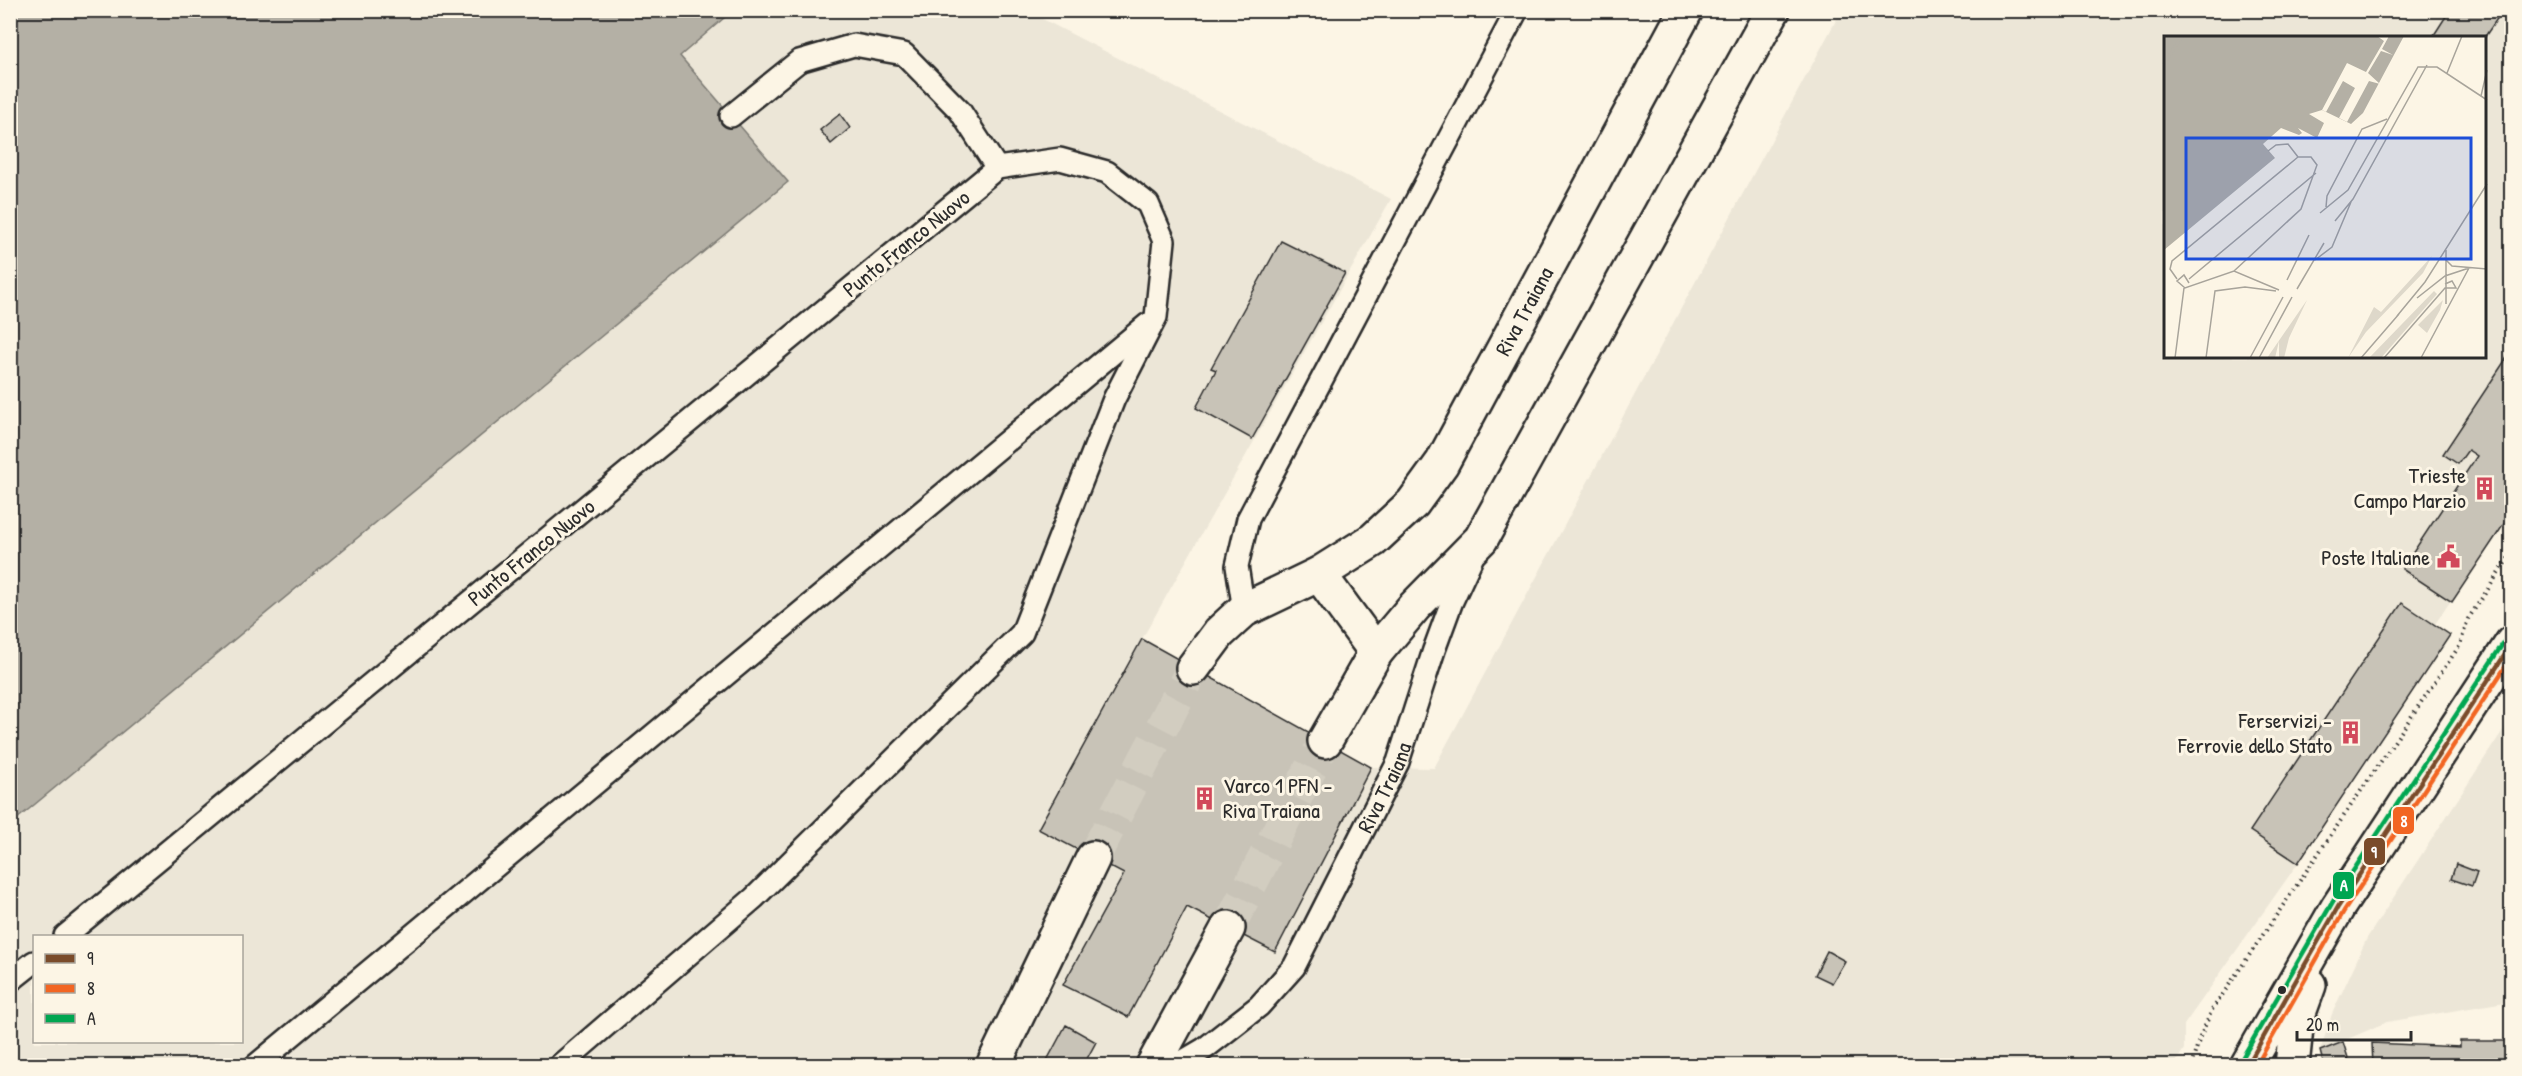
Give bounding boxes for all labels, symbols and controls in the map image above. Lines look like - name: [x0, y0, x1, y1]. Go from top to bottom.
- inset map: [2164, 36, 2486, 358]
- street label: Punto Franco Nuovo: [836, 182, 976, 304]
- street label: Riva Traiana: [1488, 261, 1560, 361]
- place label: Trieste Campo Marzio: [2354, 460, 2466, 515]
- building icon: Trieste Campo Marzio: [2471, 475, 2497, 501]
- street label: Punto Franco Nuovo: [461, 491, 601, 613]
- place label: Poste Italiane: [2321, 542, 2430, 572]
- public building icon: Poste Italiane: [2435, 544, 2461, 570]
- place label: Ferservizi - Ferrovie dello Stato: [2177, 705, 2332, 760]
- building icon: Ferservizi - Ferrovie dello Stato: [2337, 720, 2363, 746]
- street label: Riva Traiana: [1350, 738, 1418, 838]
- place label: Varco 1 PFN - Riva Traiana: [1223, 770, 1333, 825]
- building icon: Varco 1 PFN - Riva Traiana: [1192, 785, 1218, 811]
- line badge: 8: [2392, 806, 2415, 835]
- text: 8: [2401, 810, 2408, 832]
- line badge: 9: [2363, 837, 2386, 866]
- text: 9: [2371, 841, 2377, 863]
- line badge: A: [2332, 871, 2355, 900]
- text: A: [2340, 874, 2348, 896]
- legend: [33, 935, 243, 1043]
- text: 9: [87, 946, 94, 971]
- text: 8: [87, 976, 95, 1001]
- unlabelled marker: [2276, 984, 2288, 996]
- scale bar: [2297, 1004, 2411, 1042]
- text: A: [87, 1006, 96, 1031]
- text: 20 m: [2306, 1012, 2339, 1037]

